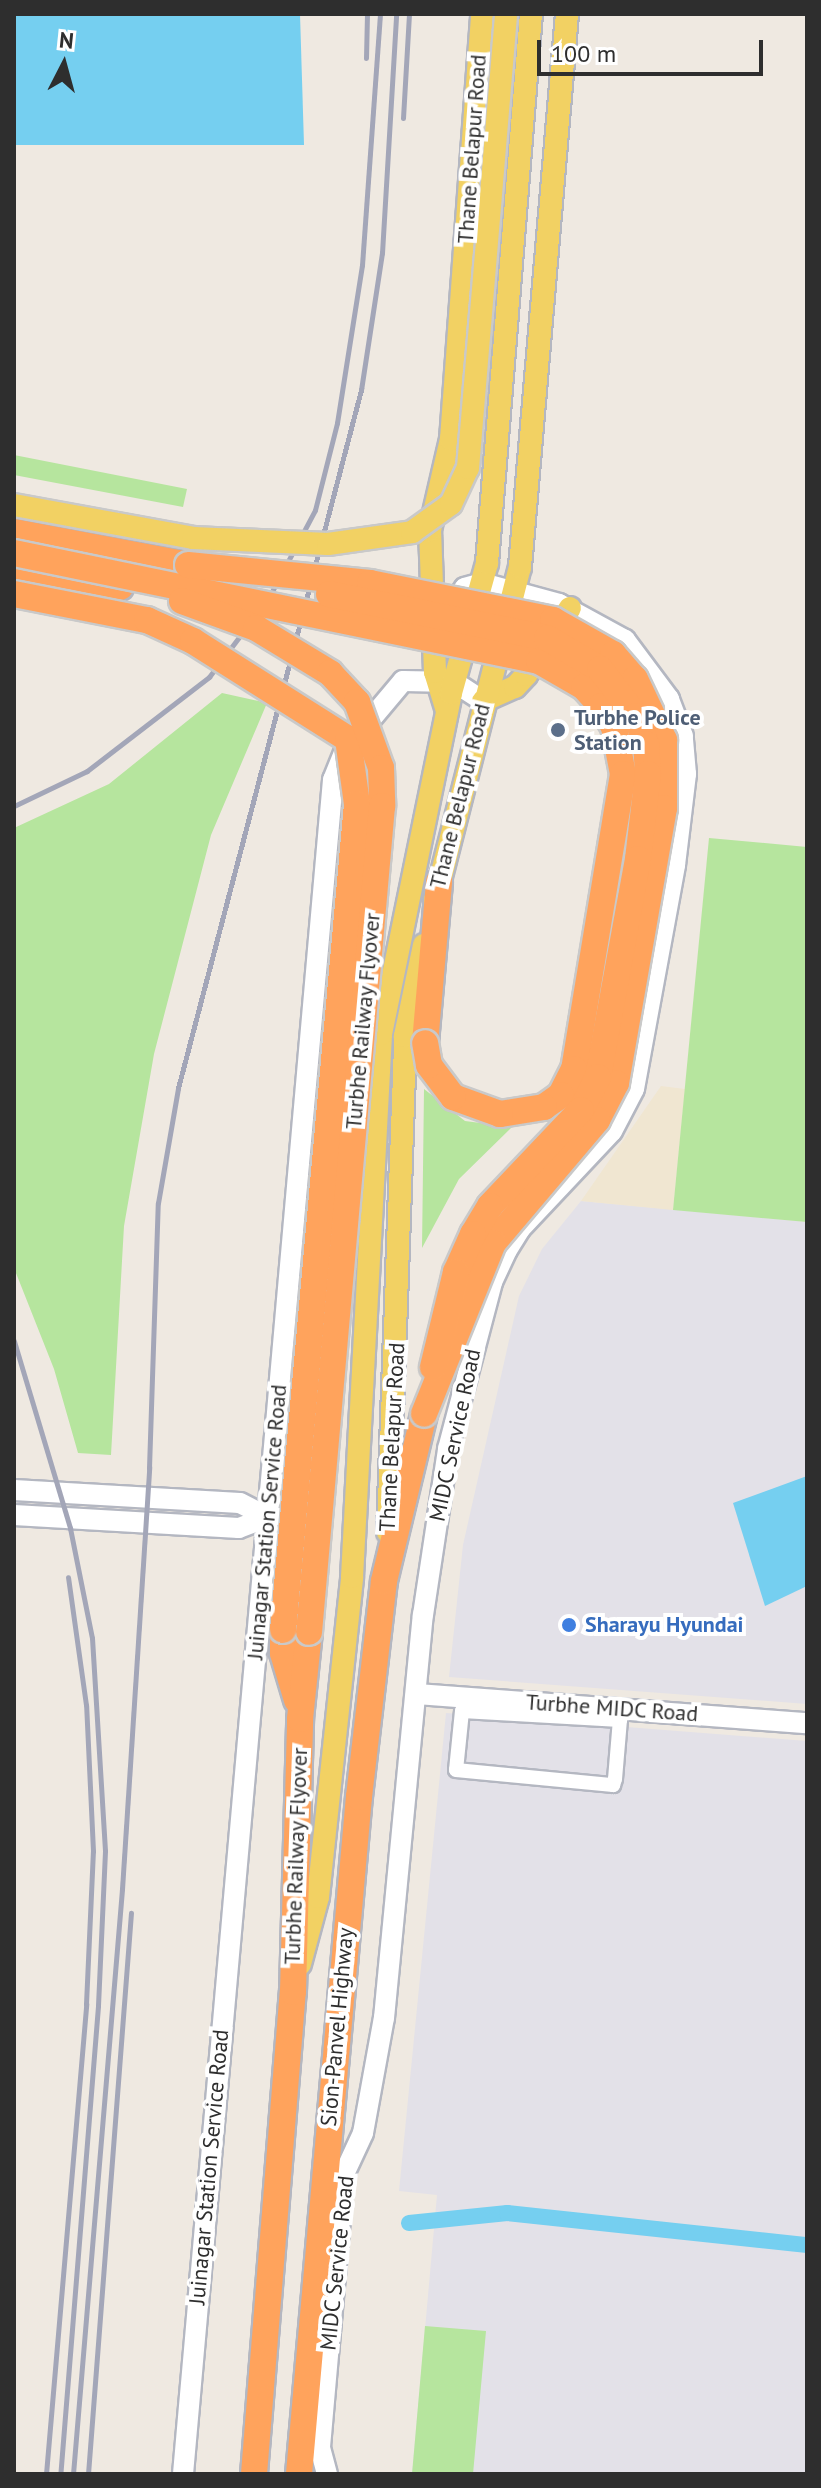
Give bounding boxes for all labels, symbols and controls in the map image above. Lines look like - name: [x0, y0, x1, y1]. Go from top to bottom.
- north arrow: [24, 24, 104, 104]
- scale bar: [541, 24, 767, 74]
- text: N: [58, 25, 75, 55]
- text: 100 m: [551, 38, 616, 69]
- street label: Thane Belapur Road: [452, 54, 492, 244]
- street label: Thane Belapur Road: [424, 701, 496, 891]
- place label: Turbhe Police Station: [574, 704, 701, 756]
- marker: Turbhe Police Station: [549, 721, 567, 739]
- street label: Turbhe Railway Flyover: [340, 911, 386, 1131]
- street label: Thane Belapur Road: [374, 1342, 410, 1532]
- street label: MIDC Service Road: [424, 1346, 486, 1524]
- street label: Juinagar Station Service Road: [242, 1383, 292, 1661]
- place label: Sharayu Hyundai: [585, 1612, 743, 1638]
- marker: Sharayu Hyundai: [560, 1616, 578, 1634]
- street label: Turbhe MIDC Road: [525, 1689, 699, 1727]
- street label: Turbhe Railway Flyover: [279, 1747, 313, 1965]
- street label: Sion-Panvel Highway: [315, 1926, 359, 2128]
- street label: Juinagar Station Service Road: [184, 2028, 234, 2306]
- street label: MIDC Service Road: [315, 2174, 359, 2352]

